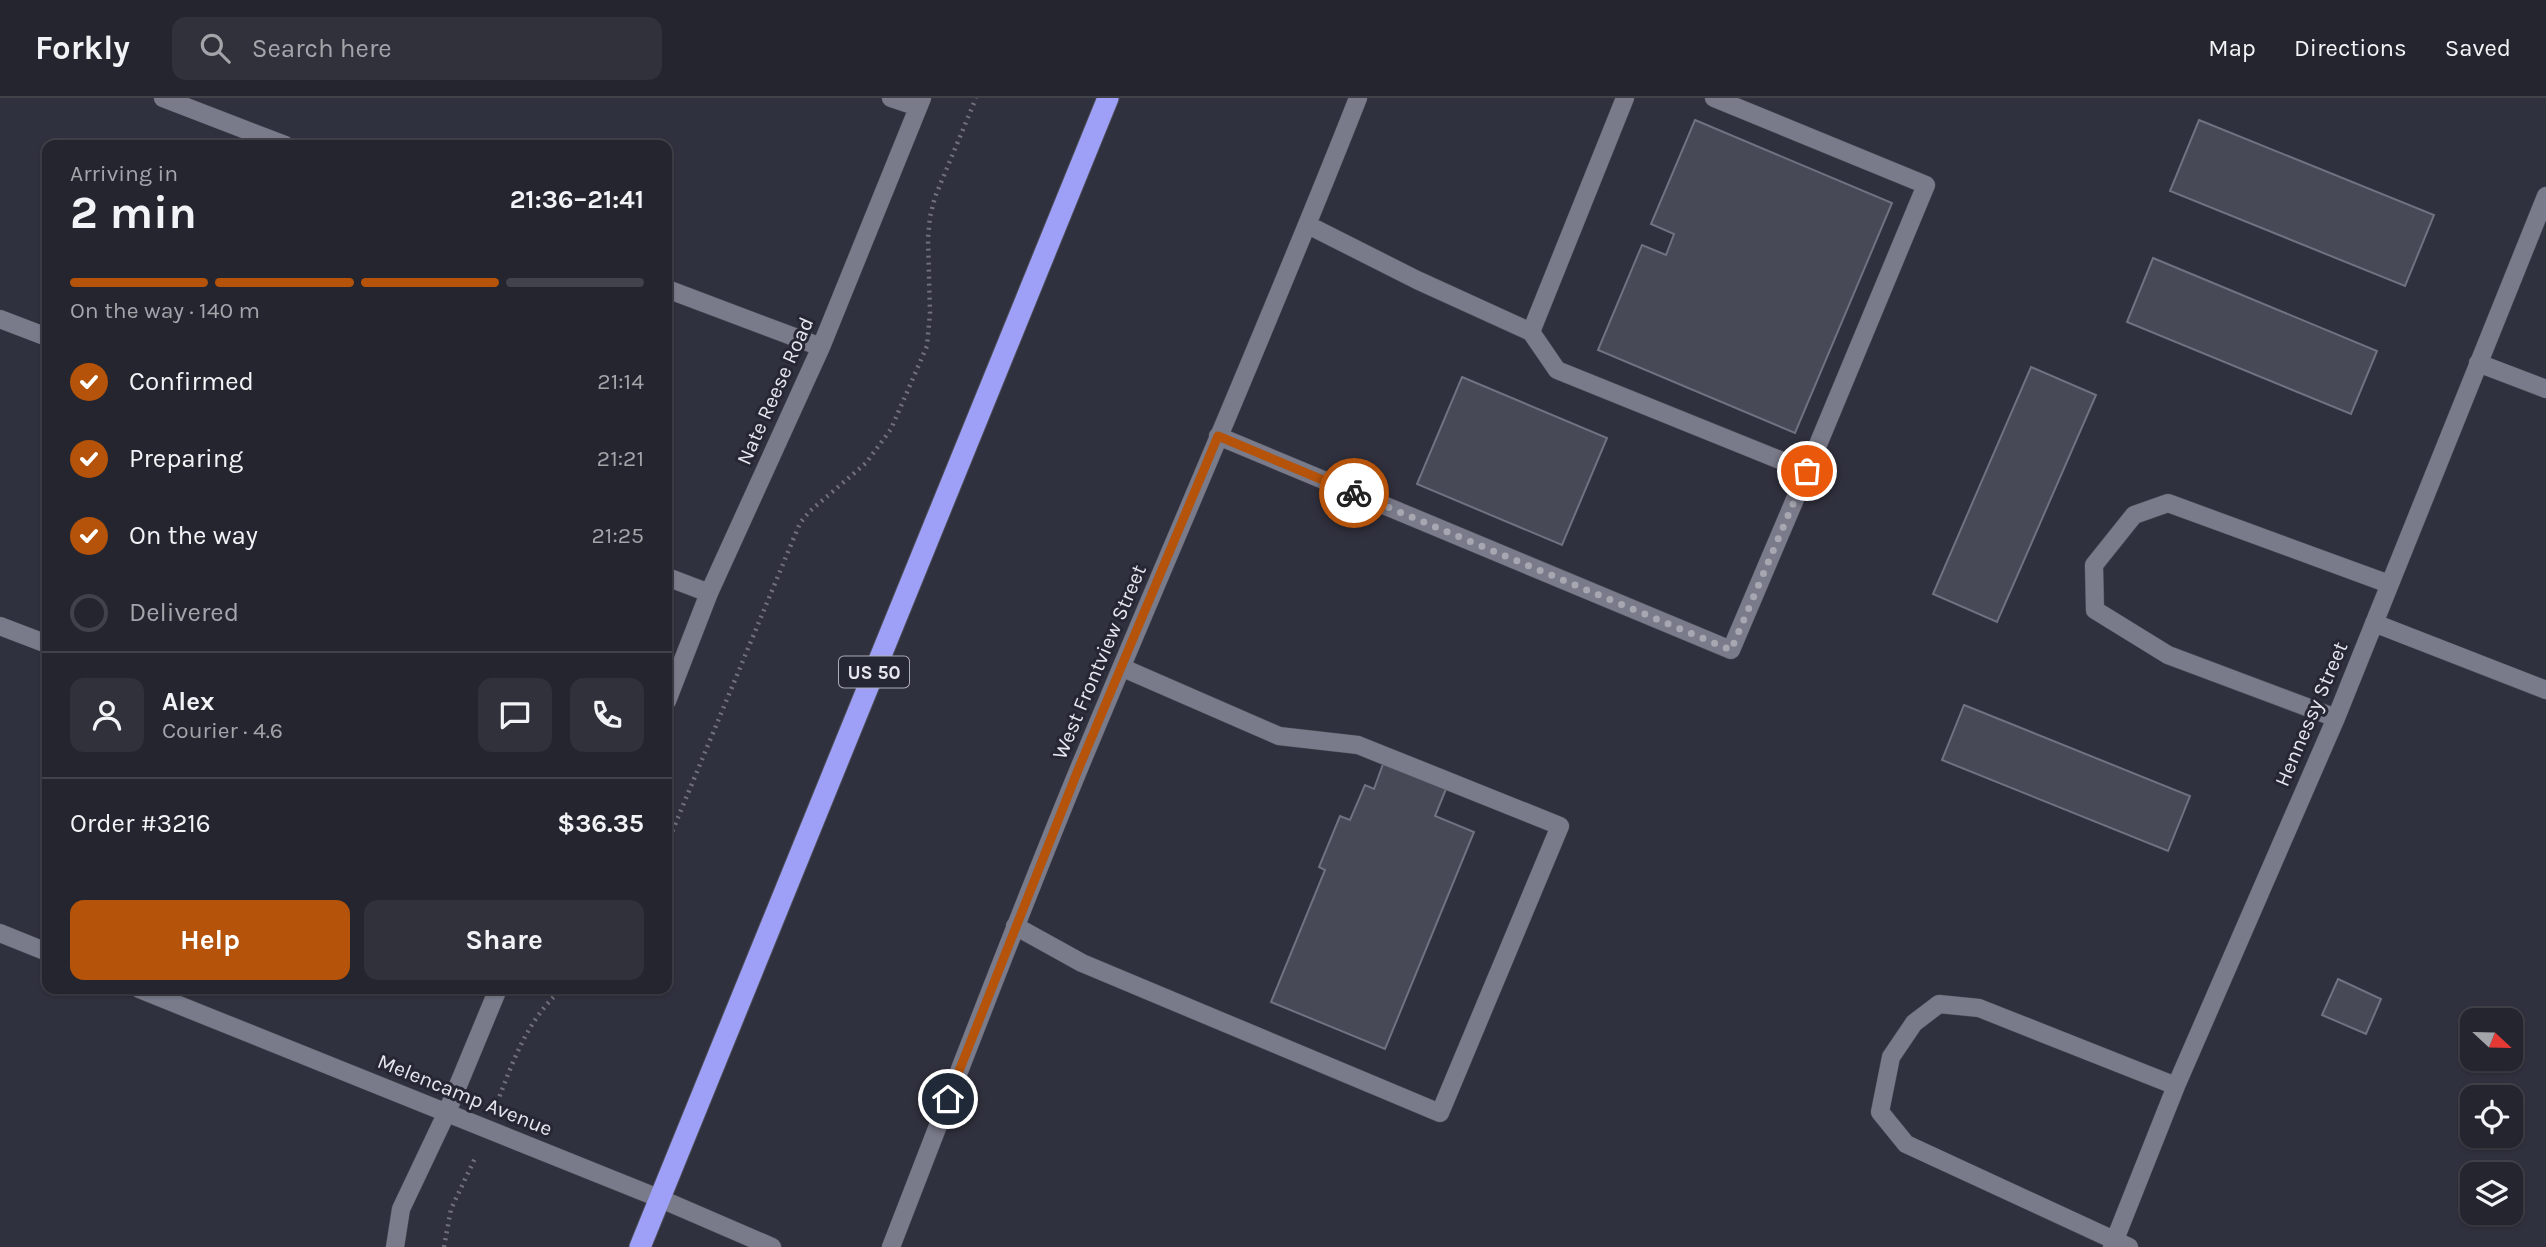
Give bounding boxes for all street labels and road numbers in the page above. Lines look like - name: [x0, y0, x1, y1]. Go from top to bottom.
- street label: Nate Reese Road: [732, 313, 818, 469]
- street label: West Frontview Street: [1047, 561, 1151, 763]
- street label: Hennessy Street: [2270, 638, 2352, 790]
- road number: US 50: [839, 656, 909, 688]
- street label: Melencamp Avenue: [374, 1049, 556, 1141]

